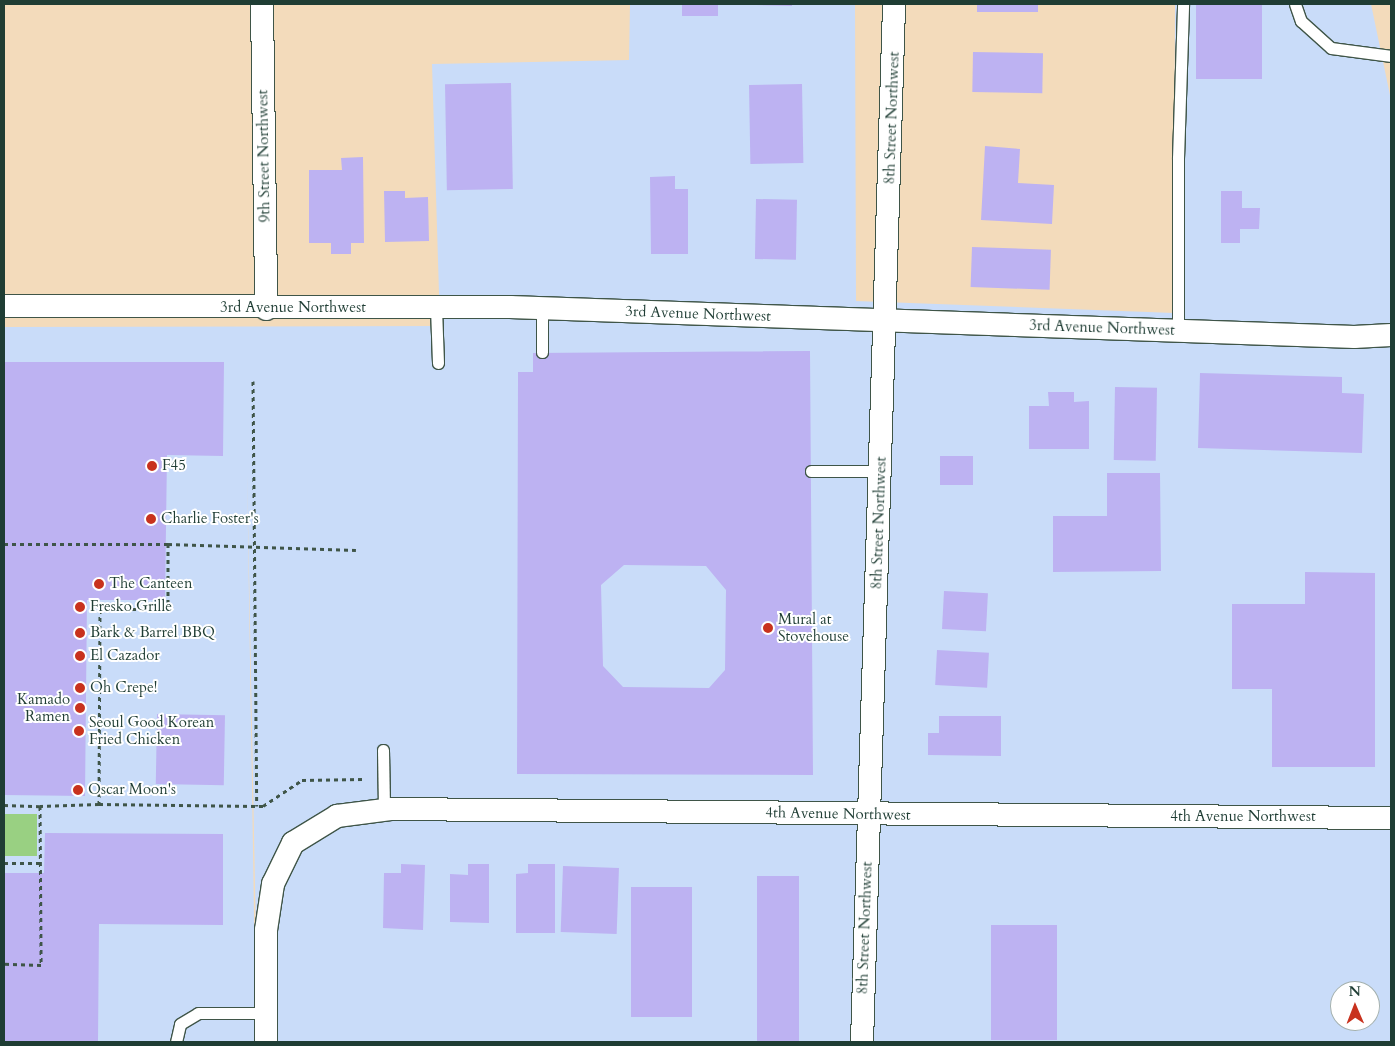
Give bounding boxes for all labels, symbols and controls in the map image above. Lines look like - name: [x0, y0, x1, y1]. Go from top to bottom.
- street label: 8th Street Northwest: [881, 51, 903, 185]
- street label: 9th Street Northwest: [254, 89, 274, 223]
- street label: 3rd Avenue Northwest: [220, 299, 366, 317]
- street label: 3rd Avenue Northwest: [625, 302, 771, 326]
- street label: 3rd Avenue Northwest: [1029, 316, 1175, 340]
- street label: 8th Street Northwest: [868, 456, 890, 590]
- place label: F45: [162, 457, 186, 475]
- marker: F45: [146, 460, 158, 472]
- place label: Charlie Foster's: [161, 510, 259, 528]
- marker: Charlie Foster's: [145, 513, 157, 525]
- place label: The Canteen: [109, 575, 192, 593]
- marker: The Canteen: [93, 578, 105, 590]
- place label: Fresko Grille: [90, 598, 172, 616]
- marker: Fresko Grille: [74, 601, 86, 613]
- place label: Mural at Stovehouse: [778, 610, 849, 645]
- marker: Mural at Stovehouse: [762, 622, 774, 634]
- place label: Bark & Barrel BBQ: [90, 624, 215, 642]
- marker: Bark & Barrel BBQ: [74, 627, 86, 639]
- place label: El Cazador: [90, 647, 160, 665]
- marker: El Cazador: [74, 650, 86, 662]
- place label: Oh Crepe!: [90, 679, 157, 697]
- marker: Oh Crepe!: [74, 682, 86, 694]
- place label: Kamado Ramen: [17, 690, 70, 725]
- marker: Kamado Ramen: [74, 702, 86, 714]
- place label: Seoul Good Korean Fried Chicken: [89, 713, 214, 748]
- marker: Seoul Good Korean Fried Chicken: [73, 725, 85, 737]
- place label: Oscar Moon's: [88, 781, 176, 799]
- marker: Oscar Moon's: [72, 784, 84, 796]
- street label: 4th Avenue Northwest: [765, 804, 911, 824]
- street label: 4th Avenue Northwest: [1170, 808, 1316, 826]
- street label: 8th Street Northwest: [854, 861, 876, 995]
- north arrow: [1330, 981, 1380, 1031]
- text: N: [1349, 982, 1361, 1001]

